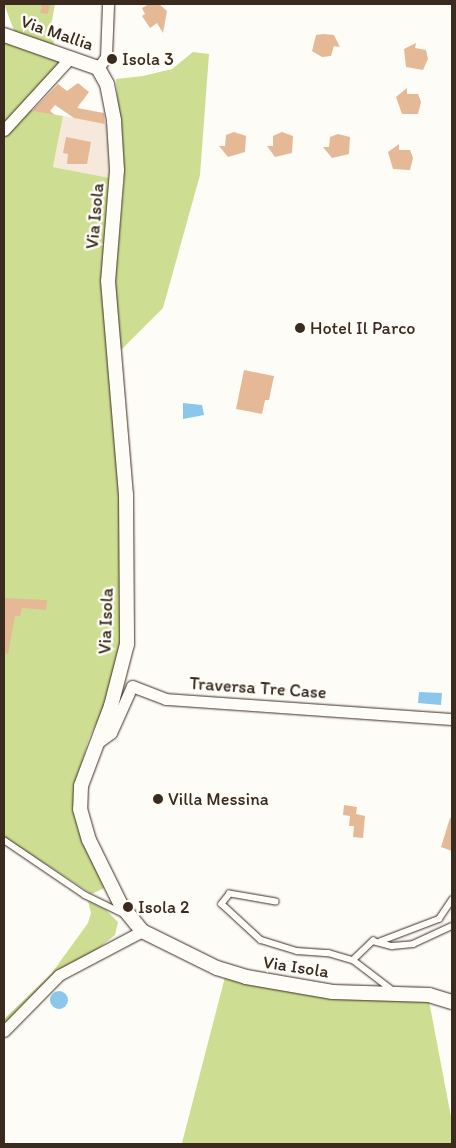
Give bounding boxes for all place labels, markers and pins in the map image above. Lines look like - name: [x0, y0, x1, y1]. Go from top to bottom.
- place label: Isola 3: [122, 48, 174, 70]
- marker: Isola 3: [106, 53, 118, 65]
- place label: Hotel Il Parco: [310, 317, 415, 339]
- marker: Hotel Il Parco: [294, 322, 306, 334]
- place label: Villa Messina: [168, 788, 269, 810]
- marker: Villa Messina: [152, 793, 164, 805]
- place label: Isola 2: [138, 896, 189, 918]
- marker: Isola 2: [122, 901, 134, 913]

